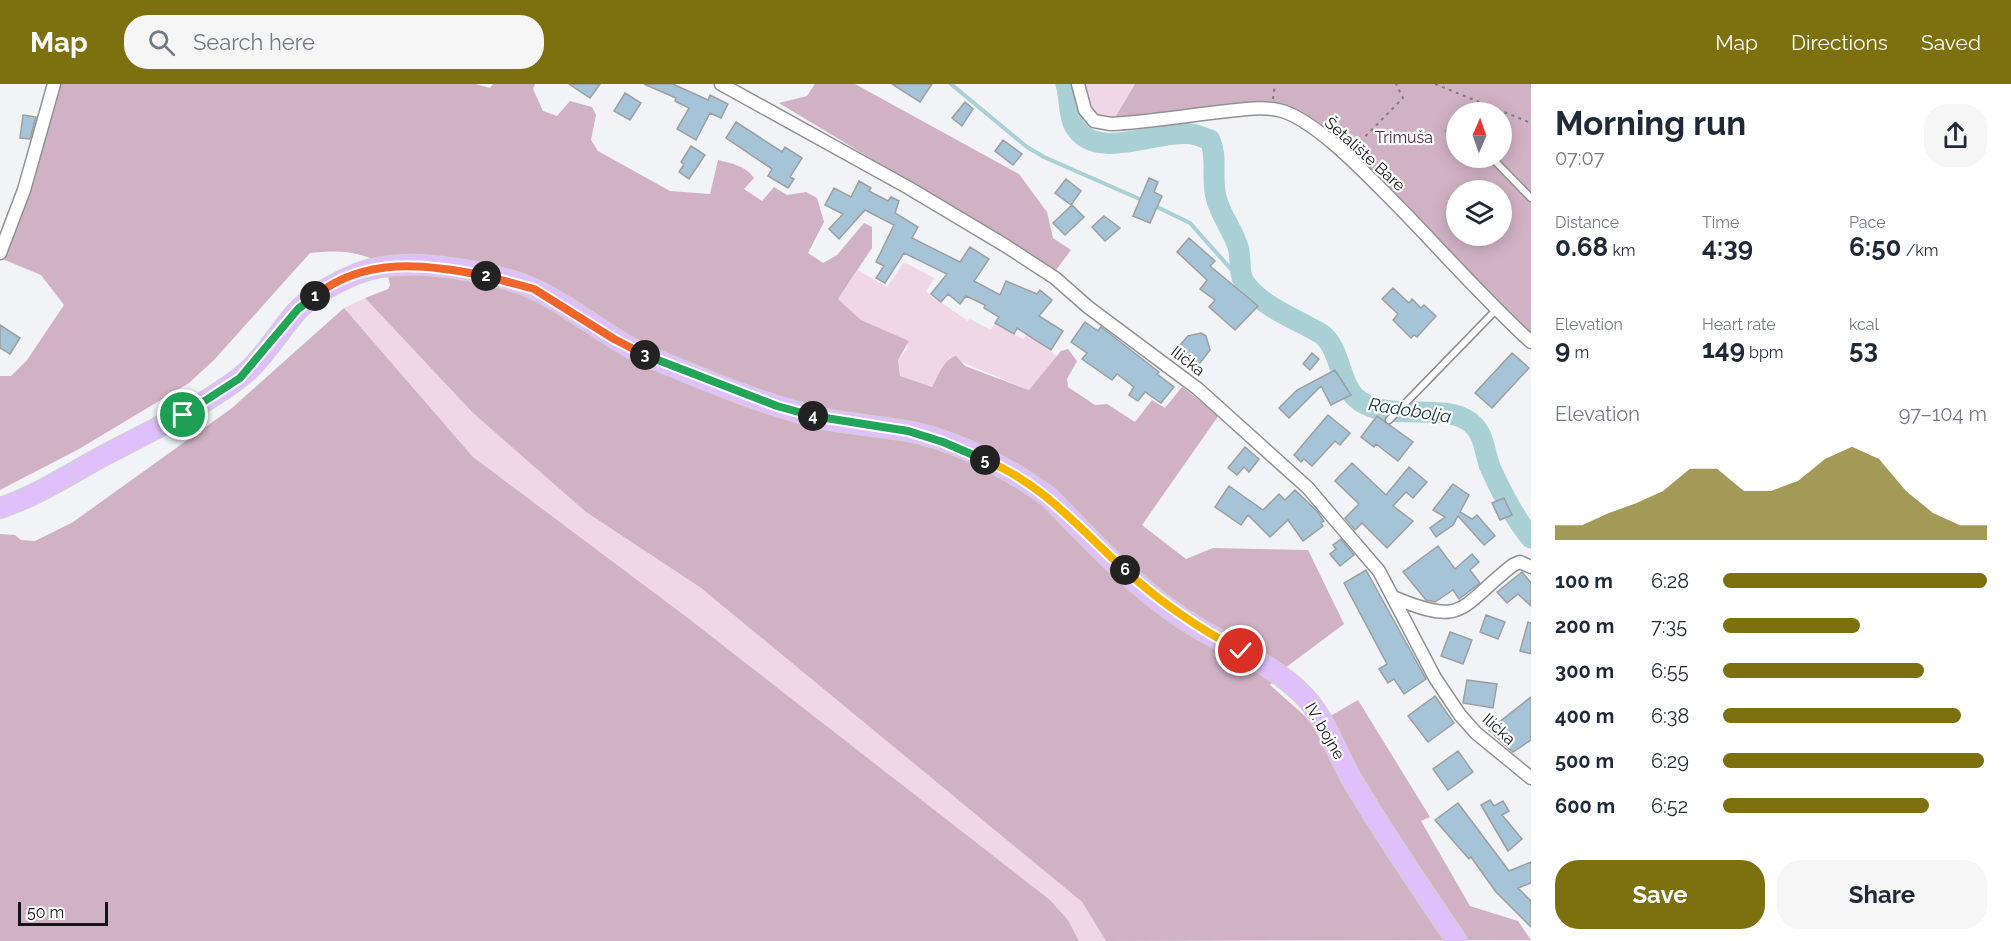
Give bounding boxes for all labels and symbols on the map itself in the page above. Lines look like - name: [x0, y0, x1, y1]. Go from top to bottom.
- north arrow: [1446, 102, 1512, 168]
- street label: Šetalište Bare: [1321, 112, 1410, 195]
- park label: Trimuša: [1375, 128, 1433, 147]
- pin: 2: [471, 261, 501, 291]
- pin: 1: [300, 281, 330, 311]
- pin: 3: [630, 340, 660, 370]
- street label: Ilićka: [1167, 342, 1209, 380]
- pin: [157, 389, 208, 440]
- water label: Radobolja: [1367, 393, 1453, 427]
- pin: 4: [798, 401, 828, 431]
- pin: 5: [970, 445, 1000, 475]
- pin: 6: [1110, 555, 1140, 585]
- pin: [1215, 625, 1266, 676]
- street label: IV. bojne: [1301, 699, 1349, 763]
- street label: Ilićka: [1479, 709, 1519, 749]
- scale bar: [18, 899, 108, 926]

